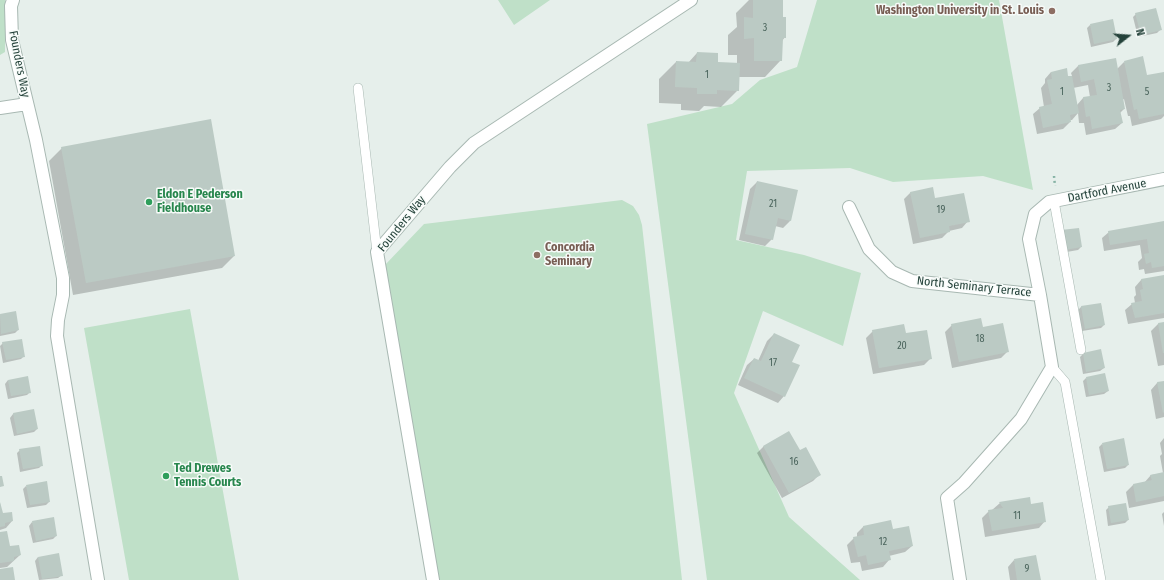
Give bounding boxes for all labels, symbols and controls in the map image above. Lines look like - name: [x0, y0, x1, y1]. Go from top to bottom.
- place label: Washington University in St. Louis: [876, 4, 1044, 18]
- marker: Washington University in St. Louis: [1047, 6, 1057, 16]
- north arrow: [1108, 16, 1148, 56]
- house number: 3: [763, 22, 767, 34]
- text: N: [1133, 27, 1147, 37]
- street label: Founders Way: [5, 29, 33, 99]
- house number: 1: [705, 69, 709, 81]
- house number: 3: [1107, 82, 1111, 94]
- house number: 1: [1060, 86, 1064, 98]
- house number: 5: [1145, 86, 1149, 98]
- street label: Dartford Avenue: [1066, 176, 1148, 206]
- place label: Eldon E Pederson Fieldhouse: [157, 188, 243, 216]
- street label: Founders Way: [375, 193, 429, 255]
- marker: Eldon E Pederson Fieldhouse: [144, 197, 154, 207]
- house number: 21: [769, 198, 777, 210]
- house number: 19: [937, 204, 945, 216]
- place label: Concordia Seminary: [545, 241, 595, 269]
- marker: Concordia Seminary: [532, 250, 542, 260]
- street label: North Seminary Terrace: [916, 274, 1032, 300]
- house number: 18: [976, 333, 984, 345]
- house number: 20: [897, 340, 907, 352]
- house number: 17: [769, 357, 777, 369]
- house number: 16: [790, 456, 798, 468]
- place label: Ted Drewes Tennis Courts: [174, 462, 241, 490]
- marker: Ted Drewes Tennis Courts: [161, 471, 171, 481]
- house number: 11: [1013, 510, 1021, 522]
- house number: 12: [879, 536, 887, 548]
- house number: 9: [1025, 563, 1029, 575]

